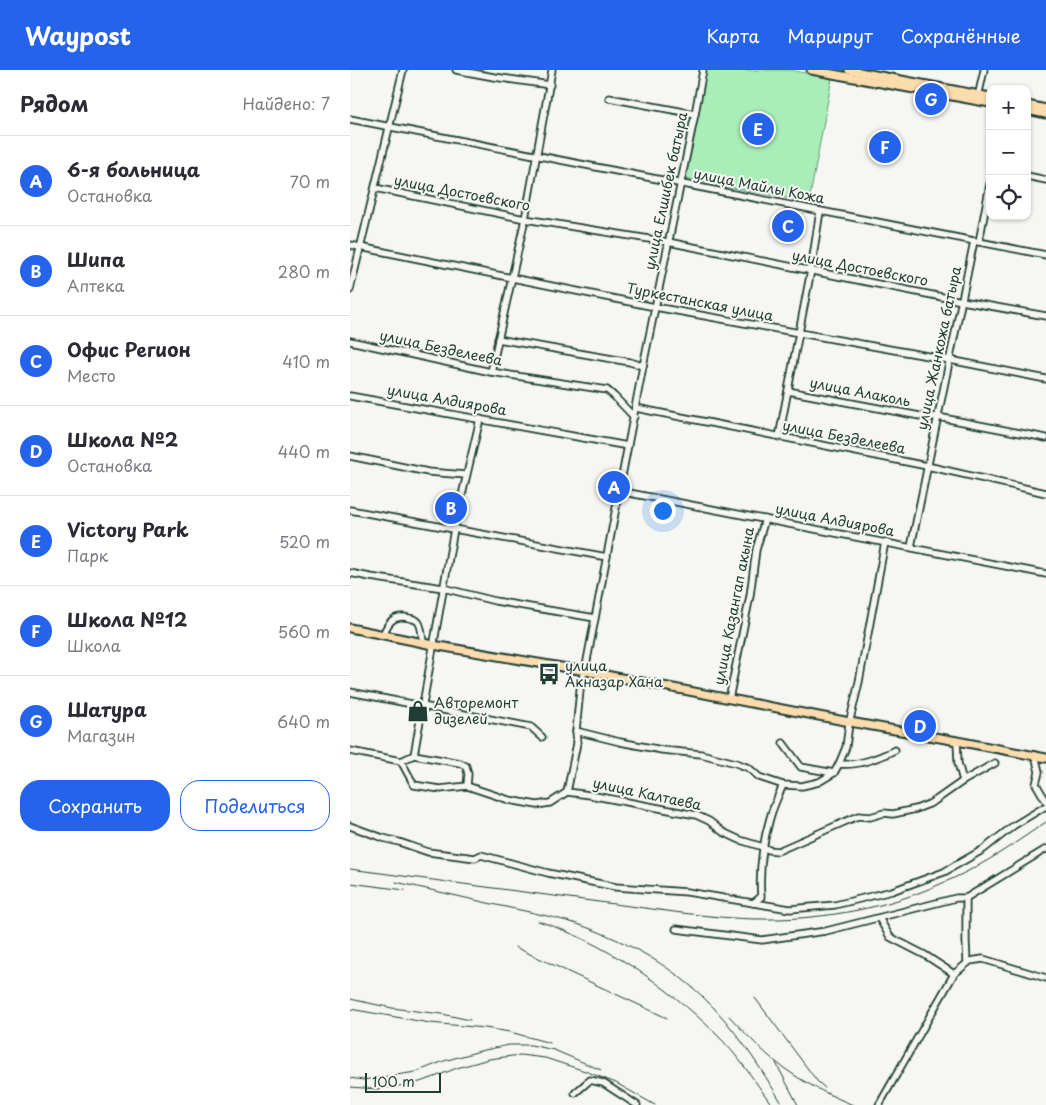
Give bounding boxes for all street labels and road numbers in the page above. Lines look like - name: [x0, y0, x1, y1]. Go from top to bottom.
- street label: улица Елшибек батыра: [639, 110, 693, 272]
- street label: улица Майлы Кожа: [692, 163, 827, 209]
- street label: улица Достоевского: [392, 169, 532, 216]
- street label: улица Достоевского: [790, 244, 930, 291]
- street label: улица Жанкожа батыра: [911, 264, 966, 432]
- street label: Туркестанская улица: [625, 277, 776, 326]
- street label: улица Безделеева: [378, 324, 505, 371]
- street label: улица Алаколь: [808, 371, 912, 412]
- street label: улица Алдиярова: [386, 379, 509, 420]
- street label: улица Безделеева: [781, 414, 908, 459]
- street label: улица Алдиярова: [774, 498, 897, 541]
- street label: улица Казангап акына: [708, 525, 759, 687]
- street label: улица Калтаева: [591, 772, 704, 815]

